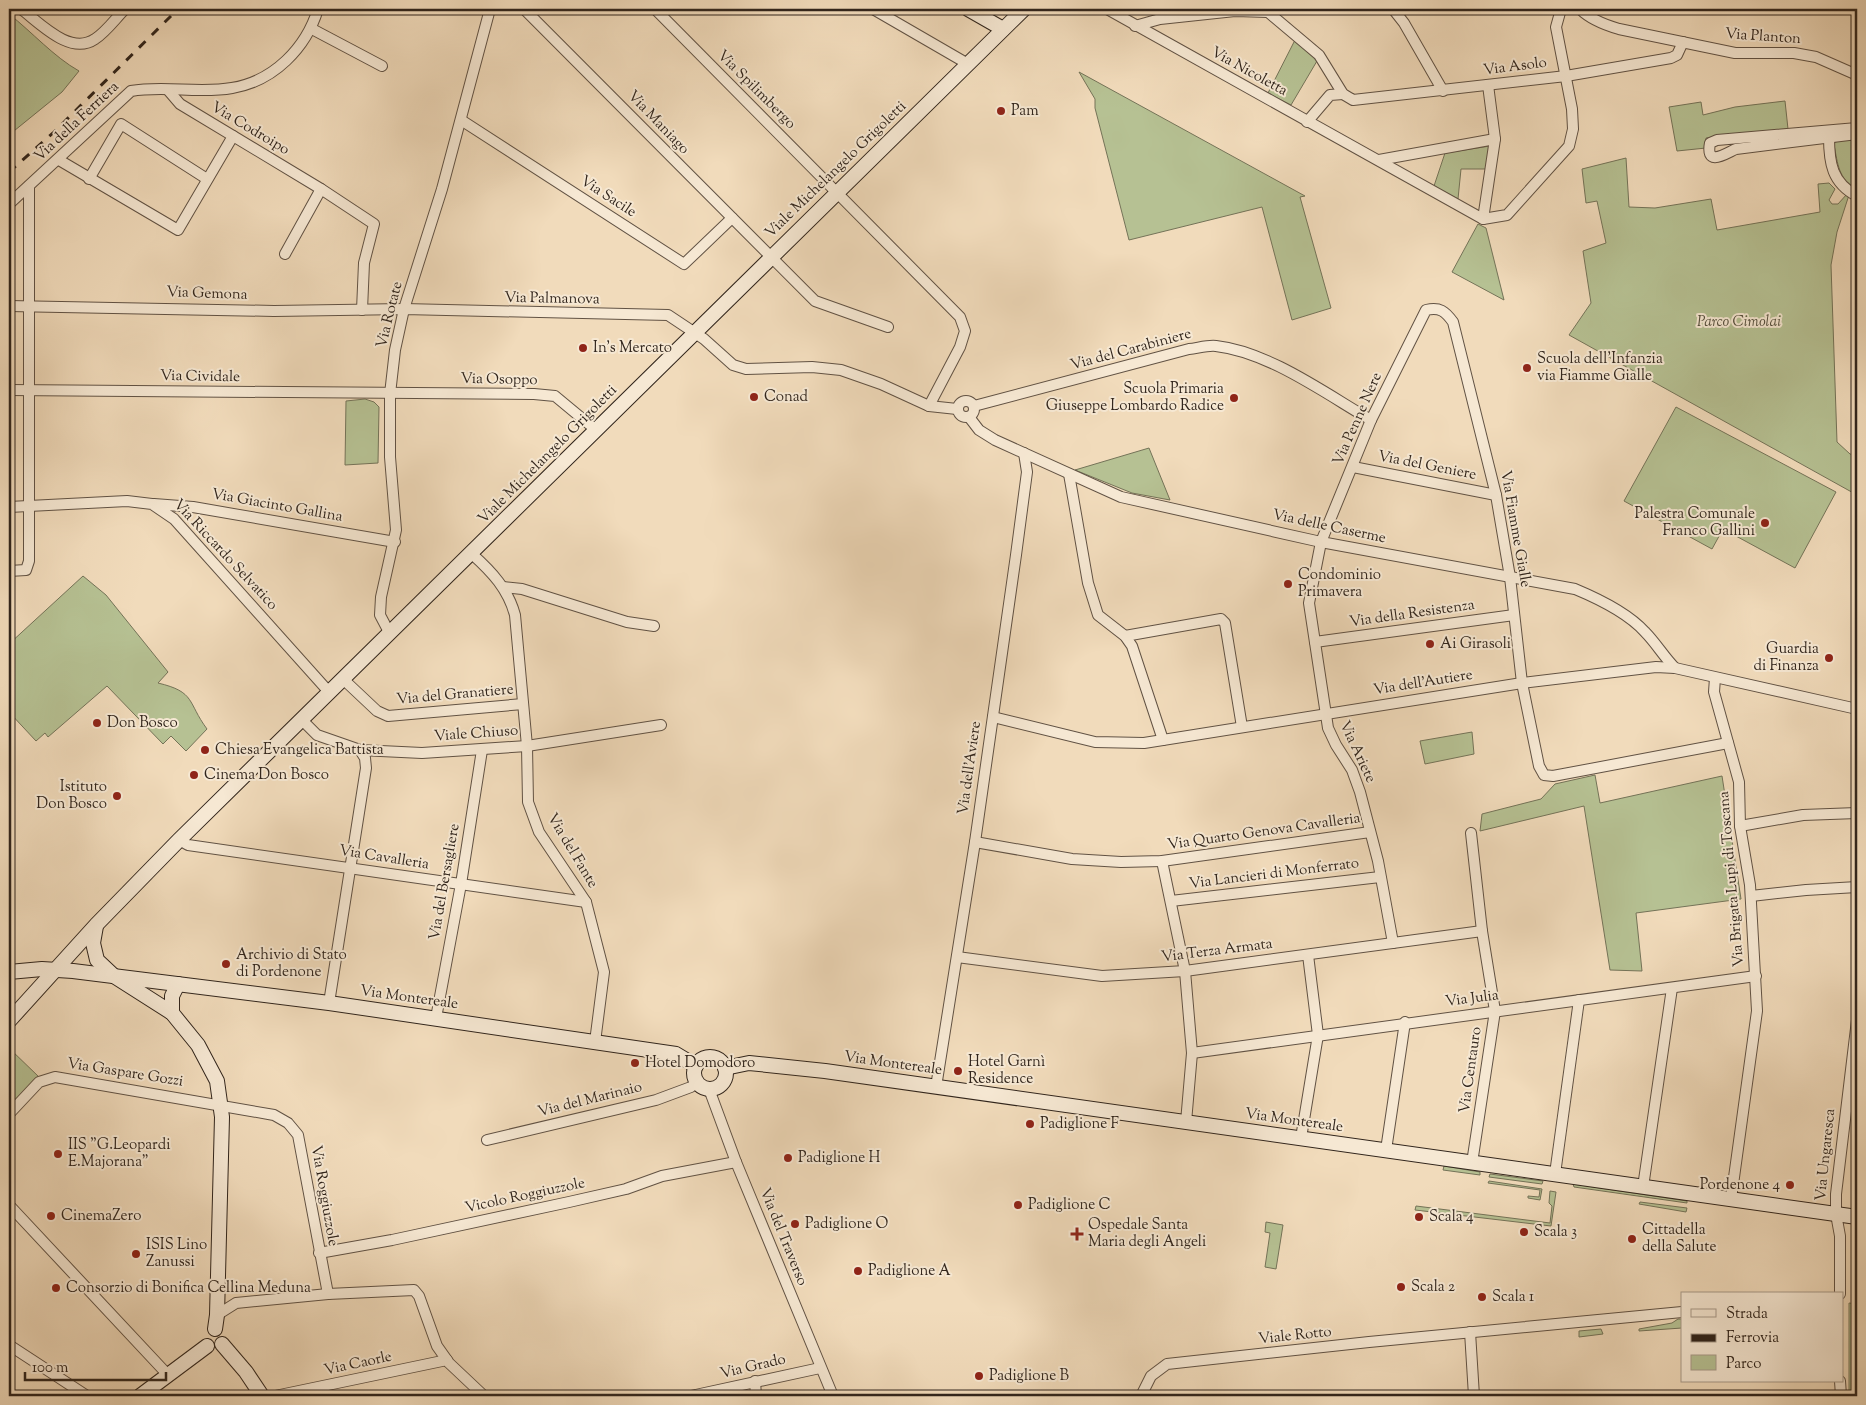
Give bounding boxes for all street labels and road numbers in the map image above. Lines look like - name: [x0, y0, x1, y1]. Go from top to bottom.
- street label: Via Planton: [1724, 24, 1802, 50]
- street label: Via Nicoletta: [1207, 42, 1291, 102]
- street label: Via Spilimbergo: [712, 46, 800, 134]
- street label: Via Asolo: [1482, 53, 1548, 81]
- street label: Via della Ferriera: [30, 77, 124, 167]
- street label: Via Maniago: [622, 86, 694, 160]
- street label: Via Codroipo: [207, 97, 293, 161]
- street label: Viale Michelangelo Grigoletti: [761, 97, 911, 243]
- street label: Via Sacile: [576, 171, 640, 223]
- street label: Via Rotate: [372, 279, 408, 351]
- street label: Via Gemona: [166, 282, 248, 306]
- street label: Via Palmanova: [504, 288, 600, 310]
- street label: Via del Carabiniere: [1068, 324, 1194, 376]
- street label: Via Cividale: [160, 366, 240, 388]
- street label: Via Osoppo: [460, 369, 538, 391]
- street label: Via Penne Nere: [1328, 369, 1388, 469]
- street label: Viale Michelangelo Grigoletti: [474, 381, 622, 529]
- street label: Via del Geniere: [1376, 446, 1478, 486]
- street label: Via Fiamme Gialle: [1494, 469, 1536, 589]
- street label: Via Giacinto Gallina: [210, 484, 344, 528]
- street label: Via Riccardo Selvatico: [168, 495, 282, 615]
- street label: Via delle Caserme: [1270, 505, 1388, 549]
- street label: Via della Resistenza: [1348, 595, 1476, 633]
- street label: Via dell'Autiere: [1372, 665, 1474, 701]
- street label: Via del Granatiere: [396, 679, 514, 711]
- street label: Via Ariete: [1333, 718, 1381, 786]
- street label: Via dell'Aviere: [953, 720, 987, 816]
- street label: Viale Chiuso: [433, 721, 519, 747]
- street label: Via Brigata Lupi di Toscana: [1714, 790, 1750, 968]
- street label: Via Quarto Genova Cavalleria: [1166, 808, 1362, 856]
- street label: Via del Fante: [541, 810, 603, 892]
- street label: Via del Bersagliere: [424, 822, 466, 942]
- street label: Via Cavalleria: [337, 841, 431, 875]
- street label: Via Lancieri di Monferrato: [1188, 853, 1360, 895]
- street label: Via Terza Armata: [1160, 934, 1274, 968]
- street label: Via Montereale: [359, 981, 459, 1015]
- street label: Via Julia: [1444, 985, 1500, 1013]
- street label: Via Centauro: [1455, 1025, 1487, 1115]
- street label: Via Montereale: [843, 1047, 943, 1081]
- street label: Via Gaspare Gozzi: [65, 1053, 185, 1093]
- street label: Via del Marinaio: [536, 1077, 644, 1123]
- street label: Via Montereale: [1244, 1104, 1344, 1138]
- street label: Via Ungaresca: [1811, 1108, 1841, 1202]
- street label: Via Roggiuzzole: [305, 1144, 343, 1248]
- street label: Vicolo Roggiuzzole: [463, 1173, 587, 1219]
- street label: Via del Traverso: [754, 1185, 812, 1289]
- street label: Viale Rotto: [1257, 1322, 1333, 1350]
- street label: Via Caorle: [322, 1347, 394, 1381]
- street label: Via Grado: [718, 1349, 788, 1385]

